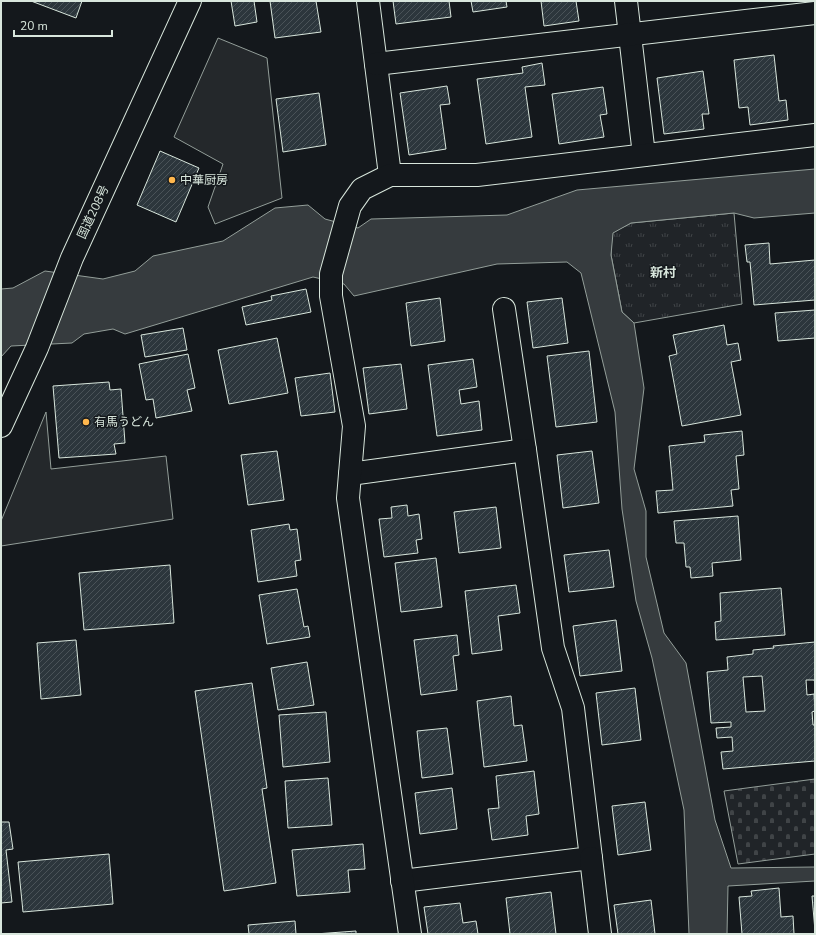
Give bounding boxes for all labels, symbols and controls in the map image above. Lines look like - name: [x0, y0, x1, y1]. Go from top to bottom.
- scale bar: [14, 12, 112, 38]
- text: 20 m: [20, 18, 48, 34]
- place label: 中華厨房: [180, 172, 228, 188]
- marker: 中華厨房: [167, 175, 177, 185]
- street label: 国道208号: [74, 183, 112, 241]
- district label: 新村: [650, 264, 676, 282]
- place label: 有馬うどん: [94, 414, 154, 430]
- marker: 有馬うどん: [81, 417, 91, 427]

